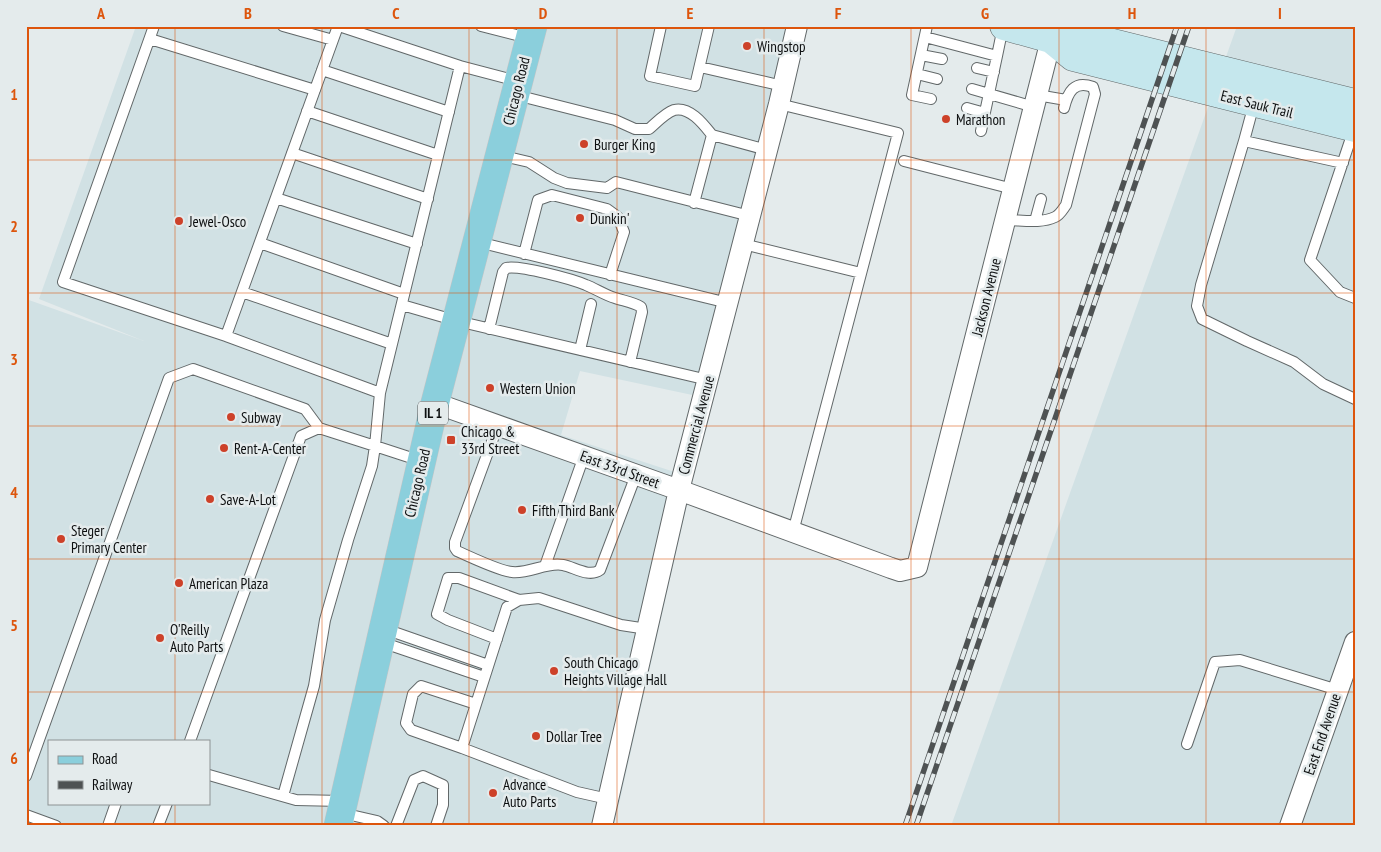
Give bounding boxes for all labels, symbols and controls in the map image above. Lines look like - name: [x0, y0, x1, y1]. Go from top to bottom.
- text: A: [96, 3, 106, 23]
- text: B: [244, 3, 252, 23]
- text: C: [392, 3, 400, 23]
- text: D: [539, 3, 548, 23]
- text: E: [687, 3, 694, 23]
- text: F: [835, 3, 842, 23]
- text: G: [981, 3, 989, 23]
- text: H: [1128, 3, 1136, 23]
- text: I: [1278, 3, 1282, 23]
- place label: Wingstop: [757, 37, 805, 56]
- marker: Wingstop: [741, 40, 753, 52]
- street label: Chicago Road: [498, 55, 534, 127]
- text: 1: [10, 84, 18, 104]
- street label: East Sauk Trail: [1219, 86, 1296, 122]
- place label: Marathon: [956, 110, 1005, 129]
- marker: Marathon: [940, 113, 952, 125]
- place label: Burger King: [594, 135, 655, 154]
- marker: Burger King: [578, 138, 590, 150]
- place label: Dunkin': [590, 209, 630, 228]
- place label: Jewel-Osco: [188, 212, 246, 231]
- marker: Dunkin': [574, 212, 586, 224]
- marker: Jewel-Osco: [173, 215, 185, 227]
- text: 2: [10, 216, 18, 236]
- street label: Jackson Avenue: [967, 256, 1005, 339]
- text: 3: [10, 349, 18, 369]
- street label: Commercial Avenue: [674, 373, 718, 477]
- place label: Western Union: [500, 379, 576, 398]
- marker: Western Union: [484, 382, 496, 394]
- road number: IL 1: [418, 402, 448, 424]
- place label: Subway: [241, 408, 281, 427]
- marker: Subway: [225, 411, 237, 423]
- place label: Chicago & 33rd Street: [461, 422, 519, 458]
- marker: Chicago & 33rd Street: [445, 434, 457, 446]
- place label: Rent-A-Center: [234, 439, 307, 458]
- marker: Rent-A-Center: [218, 442, 230, 454]
- street label: East 33rd Street: [578, 446, 662, 492]
- street label: Chicago Road: [400, 447, 434, 519]
- text: 4: [10, 482, 18, 502]
- place label: Save-A-Lot: [220, 490, 276, 509]
- marker: Save-A-Lot: [204, 493, 216, 505]
- place label: Fifth Third Bank: [532, 501, 615, 520]
- marker: Fifth Third Bank: [516, 504, 528, 516]
- place label: Steger Primary Center: [71, 521, 147, 557]
- marker: Steger Primary Center: [55, 533, 67, 545]
- place label: American Plaza: [189, 574, 268, 593]
- marker: American Plaza: [173, 577, 185, 589]
- text: 5: [10, 615, 18, 635]
- place label: O'Reilly Auto Parts: [170, 620, 223, 656]
- marker: O'Reilly Auto Parts: [154, 632, 166, 644]
- place label: South Chicago Heights Village Hall: [564, 653, 667, 689]
- marker: South Chicago Heights Village Hall: [548, 665, 560, 677]
- street label: East End Avenue: [1299, 691, 1345, 777]
- place label: Dollar Tree: [546, 727, 602, 746]
- marker: Dollar Tree: [530, 730, 542, 742]
- legend: [48, 740, 210, 804]
- text: 6: [10, 748, 18, 768]
- text: Road: [92, 749, 118, 768]
- text: Railway: [92, 775, 133, 794]
- place label: Advance Auto Parts: [503, 775, 556, 811]
- marker: Advance Auto Parts: [487, 787, 499, 799]

